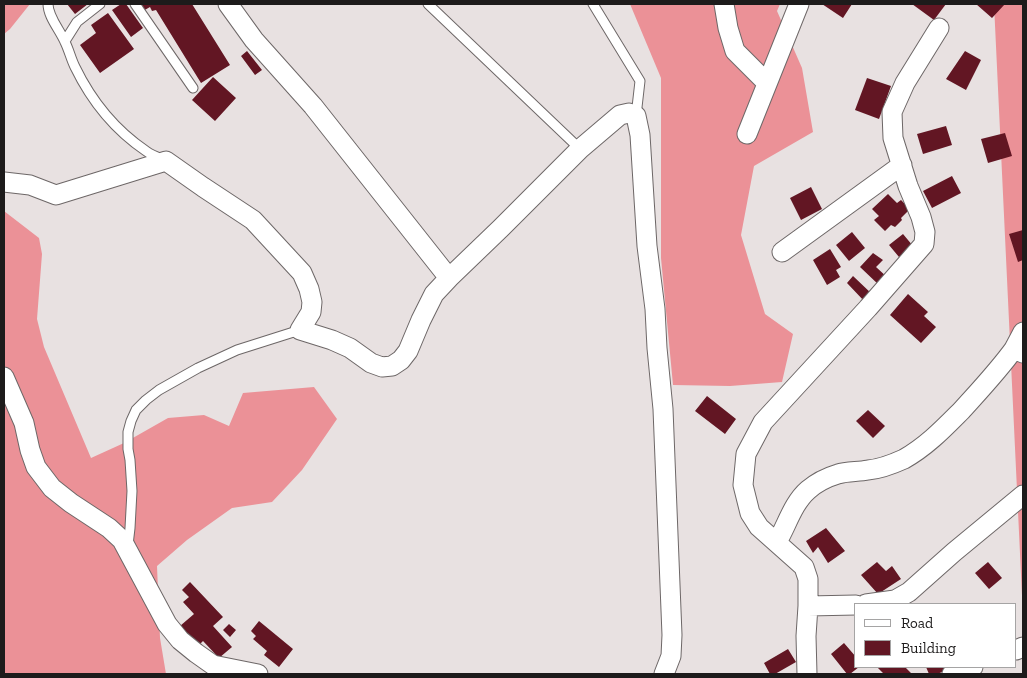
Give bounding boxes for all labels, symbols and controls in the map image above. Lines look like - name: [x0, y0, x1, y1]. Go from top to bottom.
- legend: [854, 603, 1017, 668]
- text: Road: [901, 614, 933, 632]
- text: Building: [901, 639, 956, 657]

